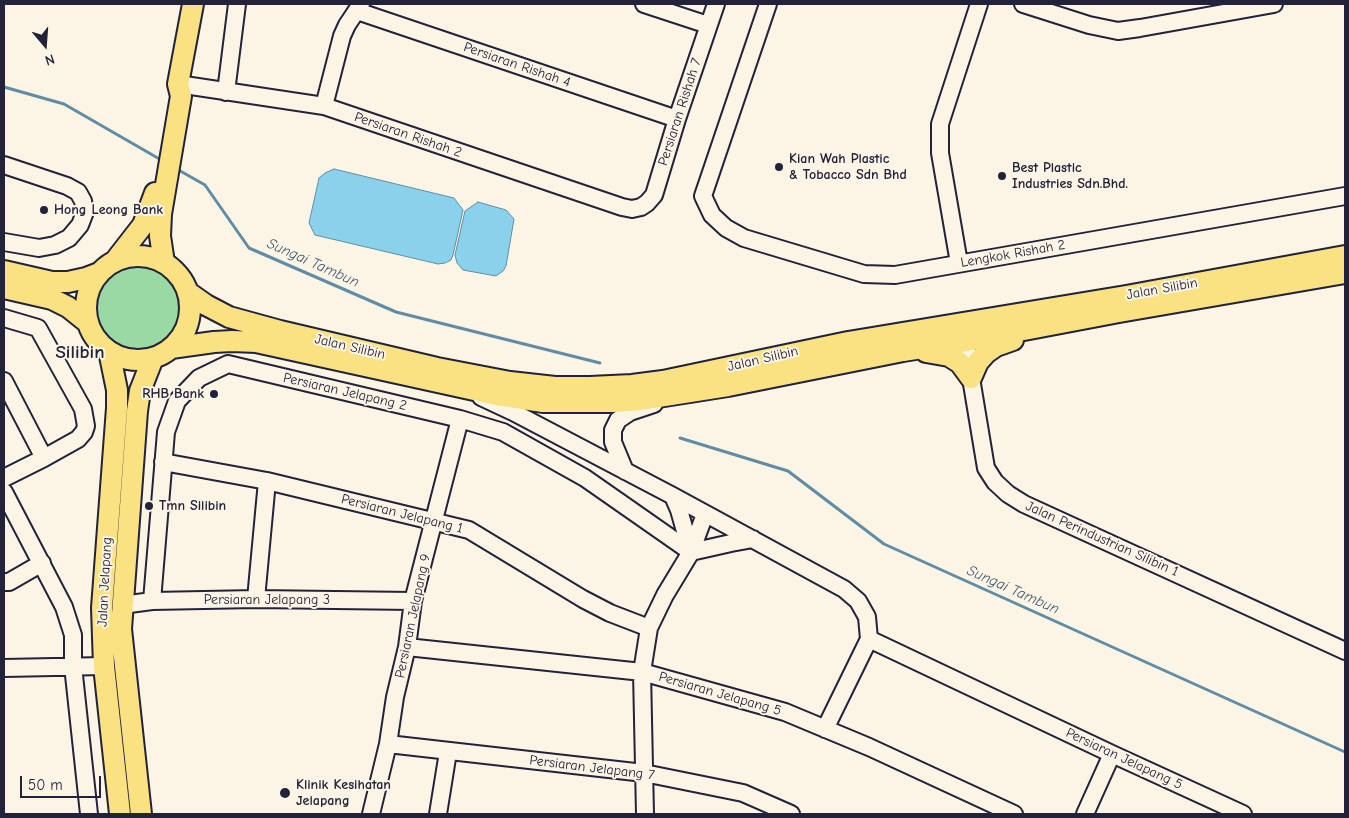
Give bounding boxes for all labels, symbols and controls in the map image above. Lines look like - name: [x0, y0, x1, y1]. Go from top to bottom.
- north arrow: [20, 20, 70, 70]
- street label: Persiaran Rishah 4: [461, 39, 573, 91]
- text: N: [43, 50, 57, 69]
- street label: Persiaran Rishah 7: [655, 56, 705, 168]
- street label: Persiaran Rishah 2: [352, 109, 464, 161]
- place label: Kian Wah Plastic & Tobacco Sdn Bhd: [789, 151, 907, 184]
- place label: Best Plastic Industries Sdn.Bhd.: [1012, 160, 1128, 192]
- marker: Kian Wah Plastic & Tobacco Sdn Bhd: [773, 161, 785, 173]
- marker: Best Plastic Industries Sdn.Bhd.: [996, 170, 1008, 182]
- place label: Hong Leong Bank: [54, 202, 163, 218]
- marker: Hong Leong Bank: [38, 204, 50, 216]
- water label: Sungai Tambun: [264, 235, 362, 291]
- street label: Lengkok Rishah 2: [959, 237, 1067, 271]
- street label: Jalan Silibin: [1125, 274, 1199, 304]
- street label: Jalan Silibin: [313, 331, 387, 363]
- district label: Silibin: [55, 342, 105, 364]
- street label: Jalan Silibin: [726, 343, 800, 375]
- street label: Persiaran Jelapang 2: [281, 370, 409, 414]
- place label: RHB Bank: [142, 386, 204, 402]
- marker: RHB Bank: [208, 388, 220, 400]
- street label: Persiaran Jelapang 1: [339, 491, 465, 537]
- place label: Tmn Silibin: [159, 498, 226, 514]
- street label: Jalan Perindustrian Silibin 1: [1023, 498, 1181, 580]
- marker: Tmn Silibin: [143, 500, 155, 512]
- street label: Jalan Jelapang: [94, 537, 116, 627]
- street label: Persiaran Jelapang 9: [392, 552, 434, 680]
- water label: Sungai Tambun: [964, 562, 1062, 618]
- street label: Persiaran Jelapang 3: [204, 592, 330, 608]
- street label: Persiaran Jelapang 5: [657, 668, 783, 720]
- street label: Persiaran Jelapang 5: [1063, 725, 1185, 793]
- street label: Persiaran Jelapang 7: [529, 752, 655, 784]
- scale bar: [22, 766, 104, 798]
- text: 50 m: [28, 776, 63, 794]
- place label: Klinik Kesihatan Jelapang: [296, 777, 391, 810]
- marker: Klinik Kesihatan Jelapang: [278, 786, 292, 800]

